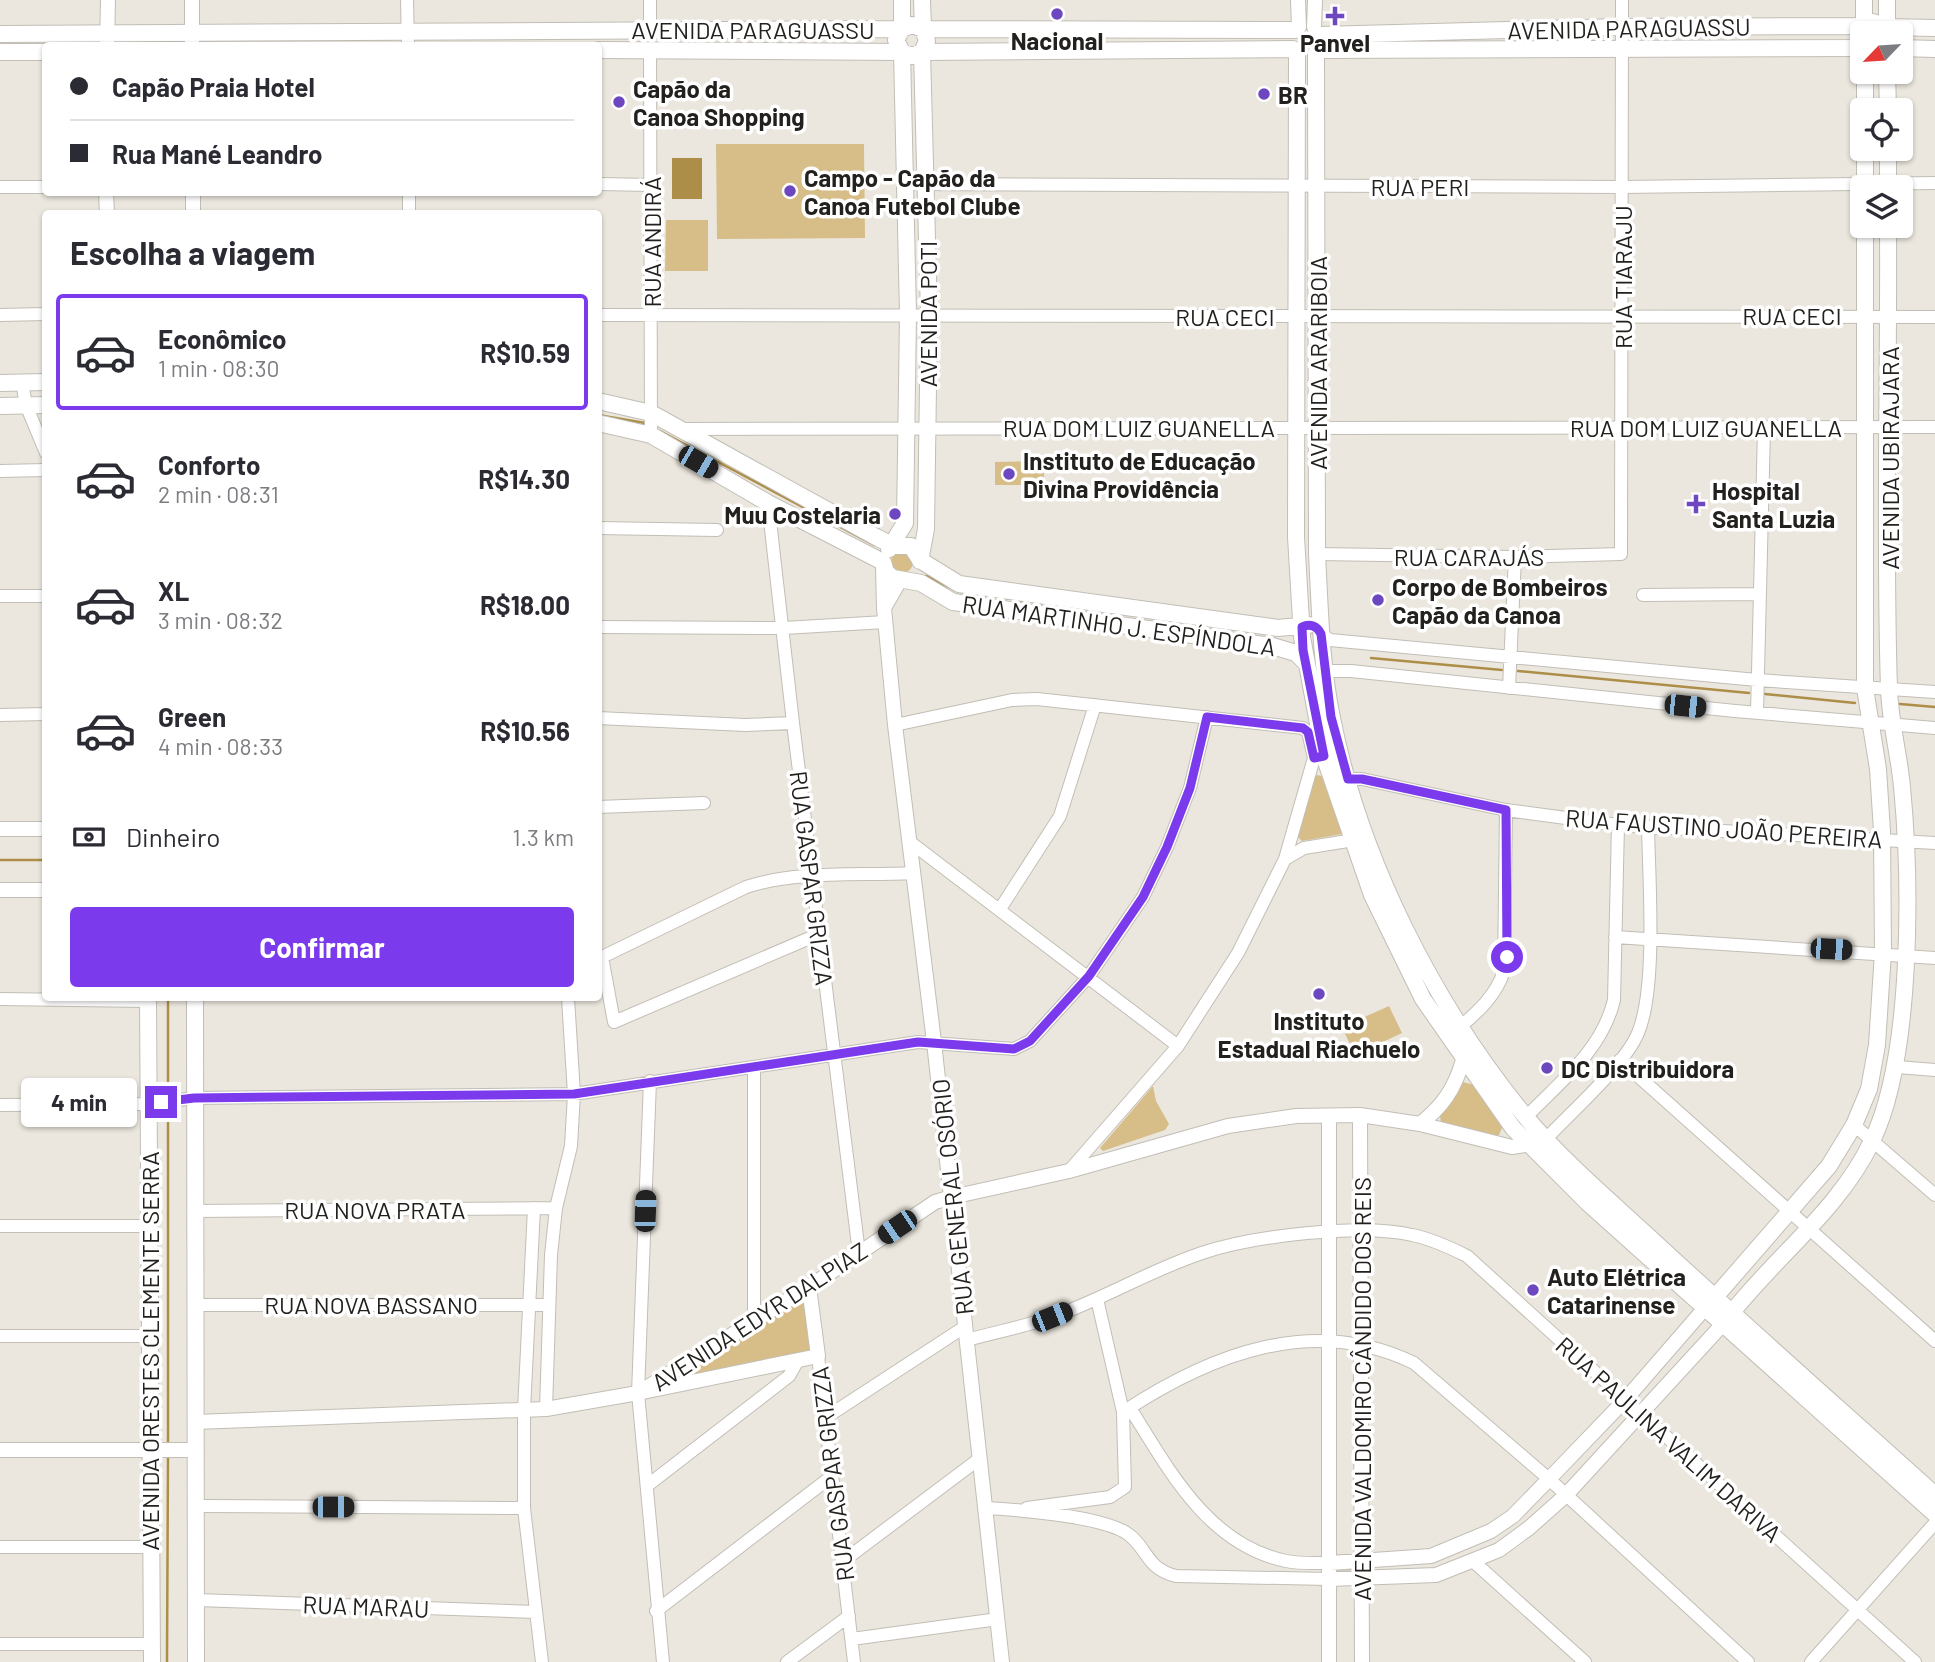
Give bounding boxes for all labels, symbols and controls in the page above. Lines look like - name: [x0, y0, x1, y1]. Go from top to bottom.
- marker: Nacional: [1049, 6, 1065, 22]
- marker: Panvel: [1327, 8, 1343, 24]
- street label: AVENIDA PARAGUASSU: [1507, 11, 1751, 45]
- street label: AVENIDA PARAGUASSU: [631, 15, 875, 44]
- north arrow: [1850, 21, 1913, 84]
- map controls: [1850, 21, 1913, 238]
- place label: Nacional: [1011, 26, 1103, 55]
- place label: Panvel: [1300, 28, 1370, 57]
- text: Capão Praia Hotel: [112, 71, 315, 102]
- place label: Capão da Canoa Shopping: [633, 74, 805, 131]
- place label: BR: [1278, 80, 1308, 109]
- marker: BR: [1256, 86, 1272, 102]
- marker: Capão da Canoa Shopping: [611, 94, 627, 110]
- button: locate: [1850, 98, 1913, 161]
- text: Rua Mané Leandro: [112, 138, 323, 169]
- place label: Campo - Capão da Canoa Futebol Clube: [804, 163, 1020, 220]
- street label: RUA PERI: [1370, 172, 1470, 201]
- button: layers: [1850, 175, 1913, 238]
- street label: RUA ANDIRÁ: [637, 176, 666, 308]
- marker: Campo - Capão da Canoa Futebol Clube: [782, 183, 798, 199]
- street label: RUA TIARAJU: [1608, 205, 1637, 349]
- text: Escolha a viagem: [70, 233, 315, 271]
- street label: AVENIDA POTI: [913, 241, 942, 387]
- street label: AVENIDA ARARIBOIA: [1303, 256, 1332, 470]
- street label: RUA CECI: [1742, 301, 1842, 330]
- street label: RUA CECI: [1175, 302, 1275, 331]
- icon: car: [74, 321, 137, 384]
- text: Econômico: [158, 323, 287, 354]
- text: R$10.59: [480, 337, 570, 368]
- street label: AVENIDA UBIRAJARA: [1875, 346, 1904, 570]
- text: 1 min · 08:30: [158, 354, 280, 382]
- street label: RUA DOM LUIZ GUANELLA: [1003, 413, 1275, 442]
- street label: RUA DOM LUIZ GUANELLA: [1570, 413, 1842, 442]
- car: [675, 442, 722, 482]
- place label: Instituto de Educação Divina Providência: [1023, 446, 1256, 503]
- icon: car: [74, 447, 137, 510]
- text: Conforto: [158, 449, 261, 480]
- text: R$14.30: [478, 463, 570, 494]
- marker: Instituto de Educação Divina Providência: [1001, 466, 1017, 482]
- place label: Hospital Santa Luzia: [1712, 476, 1835, 533]
- text: 2 min · 08:31: [158, 480, 279, 508]
- marker: Hospital Santa Luzia: [1686, 494, 1706, 514]
- place label: Muu Costelaria: [724, 500, 881, 529]
- marker: Muu Costelaria: [887, 506, 903, 522]
- street label: RUA CARAJÁS: [1394, 542, 1544, 571]
- place label: Corpo de Bombeiros Capão da Canoa: [1392, 572, 1608, 629]
- icon: car: [74, 573, 137, 636]
- text: XL: [158, 575, 189, 606]
- text: R$18.00: [480, 589, 570, 620]
- street label: RUA MARTINHO J. ESPÍNDOLA: [960, 589, 1278, 661]
- marker: Corpo de Bombeiros Capão da Canoa: [1370, 592, 1386, 608]
- text: 3 min · 08:32: [158, 606, 283, 634]
- car: [1664, 693, 1707, 719]
- icon: car: [74, 699, 137, 762]
- text: Green: [158, 701, 226, 732]
- text: R$10.56: [480, 715, 570, 746]
- text: 4 min · 08:33: [158, 732, 283, 760]
- street label: RUA GASPAR GRIZZA: [784, 769, 840, 987]
- street label: RUA FAUSTINO JOÃO PEREIRA: [1564, 802, 1884, 854]
- icon: cash: [70, 818, 108, 856]
- text: Dinheiro: [126, 821, 221, 852]
- text: 1.3 km: [513, 823, 574, 851]
- button: Confirmar: [70, 907, 574, 987]
- car: [1810, 937, 1853, 961]
- route start: [1491, 941, 1523, 973]
- marker: Instituto Estadual Riachuelo: [1311, 986, 1327, 1002]
- place label: Instituto Estadual Riachuelo: [1218, 1006, 1420, 1063]
- place label: DC Distribuidora: [1561, 1054, 1734, 1083]
- marker: DC Distribuidora: [1539, 1060, 1555, 1076]
- street label: RUA GENERAL OSÓRIO: [925, 1077, 979, 1317]
- callout: 4 min: [21, 1078, 136, 1126]
- route end: [145, 1086, 177, 1118]
- text: 4 min: [51, 1088, 107, 1116]
- street label: AVENIDA ORESTES CLEMENTE SERRA: [135, 1151, 164, 1551]
- street label: AVENIDA VALDOMIRO CÂNDIDO DOS REIS: [1347, 1177, 1376, 1601]
- car: [634, 1190, 657, 1232]
- street label: RUA NOVA PRATA: [284, 1195, 466, 1224]
- car: [874, 1207, 921, 1247]
- street label: AVENIDA EDYR DALPIAZ: [646, 1235, 872, 1397]
- place label: Auto Elétrica Catarinense: [1547, 1262, 1686, 1319]
- marker: Auto Elétrica Catarinense: [1525, 1282, 1541, 1298]
- street label: RUA NOVA BASSANO: [264, 1290, 478, 1319]
- car: [1029, 1299, 1076, 1335]
- street label: RUA PAULINA VALIM DARIVA: [1550, 1330, 1788, 1548]
- street label: RUA GASPAR GRIZZA: [804, 1365, 860, 1583]
- car: [313, 1497, 355, 1518]
- street label: RUA MARAU: [302, 1589, 430, 1623]

